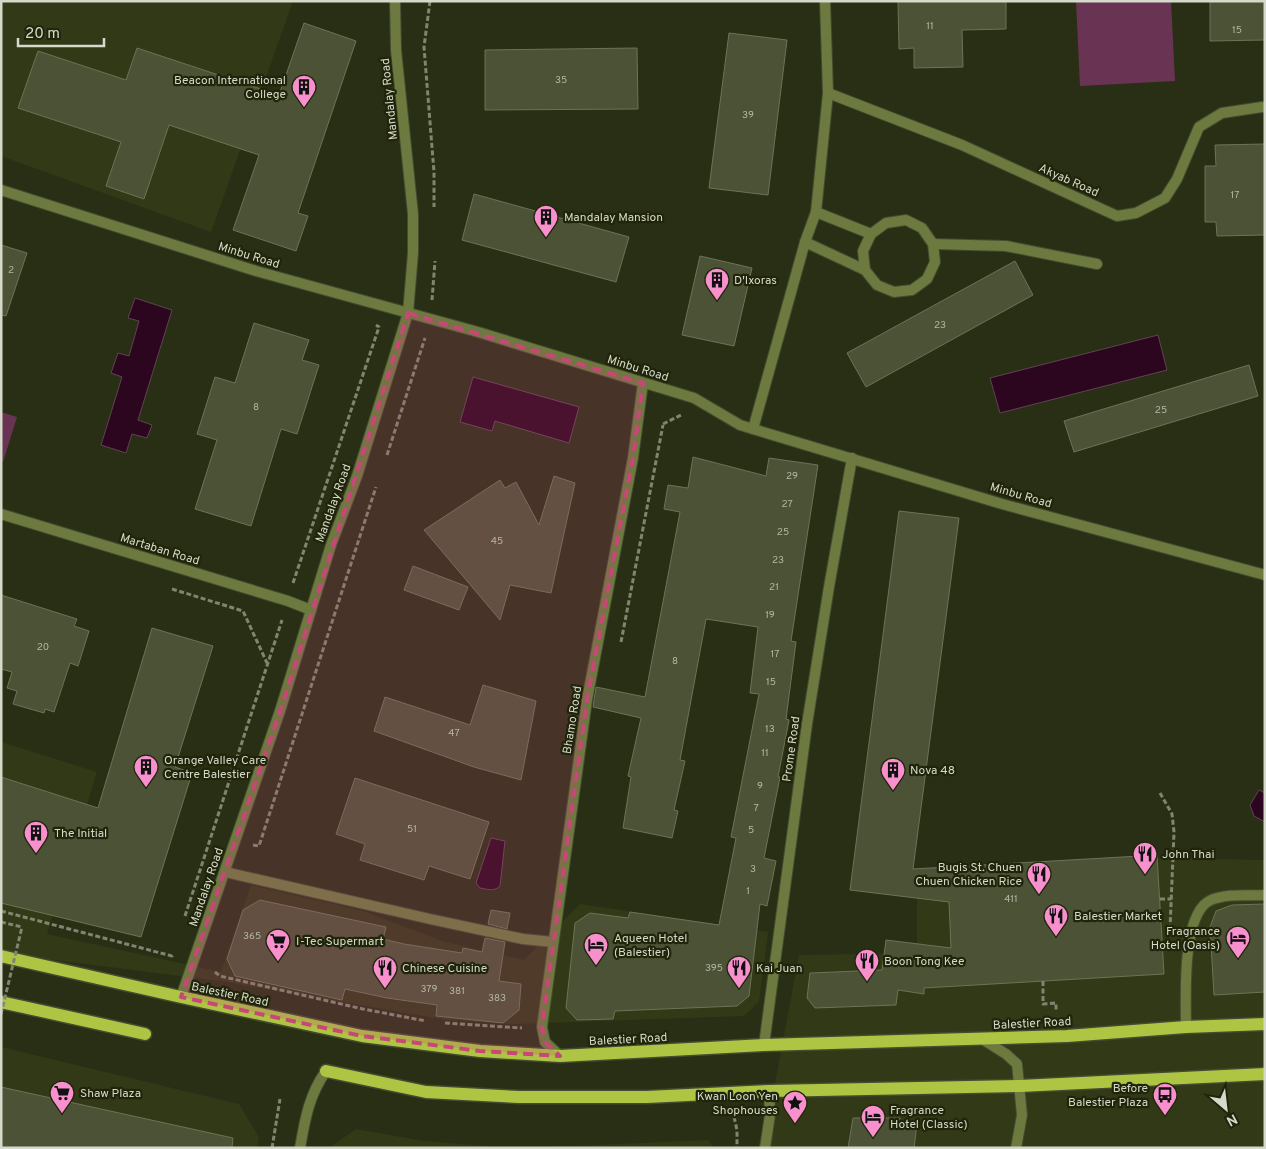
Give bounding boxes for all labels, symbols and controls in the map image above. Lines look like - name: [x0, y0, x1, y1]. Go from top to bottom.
- scale bar: [18, 15, 104, 47]
- house number: 11: [926, 20, 934, 33]
- house number: 15: [1232, 24, 1242, 37]
- text: 20 m: [25, 25, 60, 44]
- street label: Mandalay Road: [378, 57, 402, 141]
- place label: Beacon International College: [174, 73, 286, 103]
- building icon: Beacon International College: [291, 74, 317, 108]
- house number: 35: [555, 74, 567, 87]
- house number: 39: [742, 109, 754, 122]
- street label: Akyab Road: [1036, 161, 1101, 201]
- house number: 17: [1231, 189, 1239, 202]
- building icon: Mandalay Mansion: [533, 204, 559, 238]
- place label: Mandalay Mansion: [564, 210, 663, 226]
- street label: Minbu Road: [216, 239, 281, 273]
- house number: 2: [8, 264, 14, 277]
- building icon: D'Ixoras: [704, 267, 730, 301]
- place label: D'Ixoras: [734, 273, 777, 289]
- house number: 23: [934, 319, 946, 332]
- street label: Minbu Road: [605, 352, 670, 386]
- house number: 8: [253, 401, 259, 414]
- house number: 25: [1155, 404, 1167, 417]
- street label: Mandalay Road: [312, 462, 356, 545]
- house number: 29: [786, 470, 798, 483]
- street label: Minbu Road: [988, 480, 1053, 512]
- house number: 27: [781, 498, 793, 511]
- house number: 25: [777, 526, 789, 539]
- street label: Martaban Road: [118, 530, 201, 570]
- house number: 45: [491, 535, 503, 548]
- house number: 23: [772, 554, 784, 567]
- house number: 21: [769, 581, 779, 594]
- house number: 19: [765, 609, 775, 622]
- house number: 20: [37, 641, 49, 654]
- house number: 17: [771, 648, 779, 661]
- house number: 8: [672, 655, 678, 668]
- house number: 15: [766, 676, 776, 689]
- street label: Bhamo Road: [560, 685, 586, 755]
- street label: Prome Road: [779, 715, 805, 783]
- house number: 13: [765, 723, 775, 736]
- house number: 47: [448, 727, 460, 740]
- house number: 11: [761, 747, 769, 760]
- place label: Orange Valley Care Centre Balestier: [164, 753, 266, 783]
- building icon: Orange Valley Care Centre Balestier: [133, 754, 159, 788]
- building icon: Nova 48: [880, 757, 906, 791]
- place label: Nova 48: [910, 763, 955, 779]
- house number: 9: [757, 780, 763, 793]
- house number: 7: [753, 802, 759, 815]
- building icon: The Initial: [23, 820, 49, 854]
- house number: 51: [407, 823, 417, 836]
- house number: 5: [748, 824, 754, 837]
- place label: The Initial: [54, 826, 107, 842]
- restaurant icon: John Thai: [1132, 841, 1158, 875]
- street label: Mandalay Road: [186, 846, 228, 929]
- place label: John Thai: [1162, 847, 1214, 863]
- place label: Bugis St. Chuen Chuen Chicken Rice: [915, 860, 1022, 890]
- restaurant icon: Bugis St. Chuen Chuen Chicken Rice: [1026, 861, 1052, 895]
- house number: 3: [750, 863, 756, 876]
- house number: 1: [746, 885, 750, 898]
- house number: 411: [1004, 893, 1018, 906]
- restaurant icon: Balestier Market: [1043, 903, 1069, 937]
- place label: Balestier Market: [1074, 909, 1162, 925]
- place label: Fragrance Hotel (Oasis): [1151, 924, 1220, 954]
- hotel icon: Fragrance Hotel (Oasis): [1225, 925, 1251, 959]
- supermarket icon: I-Tec Supermart: [265, 928, 291, 962]
- house number: 365: [243, 930, 261, 943]
- place label: Aqueen Hotel (Balestier): [614, 931, 687, 961]
- hotel icon: Aqueen Hotel (Balestier): [583, 932, 609, 966]
- place label: I-Tec Supermart: [296, 934, 384, 950]
- restaurant icon: Boon Tong Kee: [854, 948, 880, 982]
- place label: Boon Tong Kee: [884, 954, 964, 970]
- restaurant icon: Chinese Cuisine: [372, 955, 398, 989]
- restaurant icon: Kai Juan: [726, 955, 752, 989]
- place label: Chinese Cuisine: [402, 961, 487, 977]
- place label: Kai Juan: [756, 961, 803, 977]
- house number: 395: [705, 962, 723, 975]
- street label: Balestier Road: [190, 979, 270, 1011]
- house number: 379: [420, 983, 438, 996]
- house number: 381: [449, 985, 465, 998]
- house number: 383: [488, 992, 506, 1005]
- street label: Balestier Road: [992, 1014, 1072, 1034]
- street label: Balestier Road: [588, 1030, 668, 1050]
- supermarket icon: Shaw Plaza: [49, 1080, 75, 1114]
- place label: Before Balestier Plaza: [1068, 1081, 1148, 1111]
- bus stop icon: Before Balestier Plaza: [1152, 1082, 1178, 1116]
- north arrow: [1201, 1084, 1251, 1134]
- place label: Shaw Plaza: [80, 1086, 141, 1102]
- place label: Kwan Loon Yen Shophouses: [697, 1089, 778, 1119]
- place icon: Kwan Loon Yen Shophouses: [782, 1090, 808, 1124]
- place label: Fragrance Hotel (Classic): [890, 1103, 968, 1133]
- hotel icon: Fragrance Hotel (Classic): [860, 1104, 886, 1138]
- text: N: [1223, 1109, 1240, 1129]

